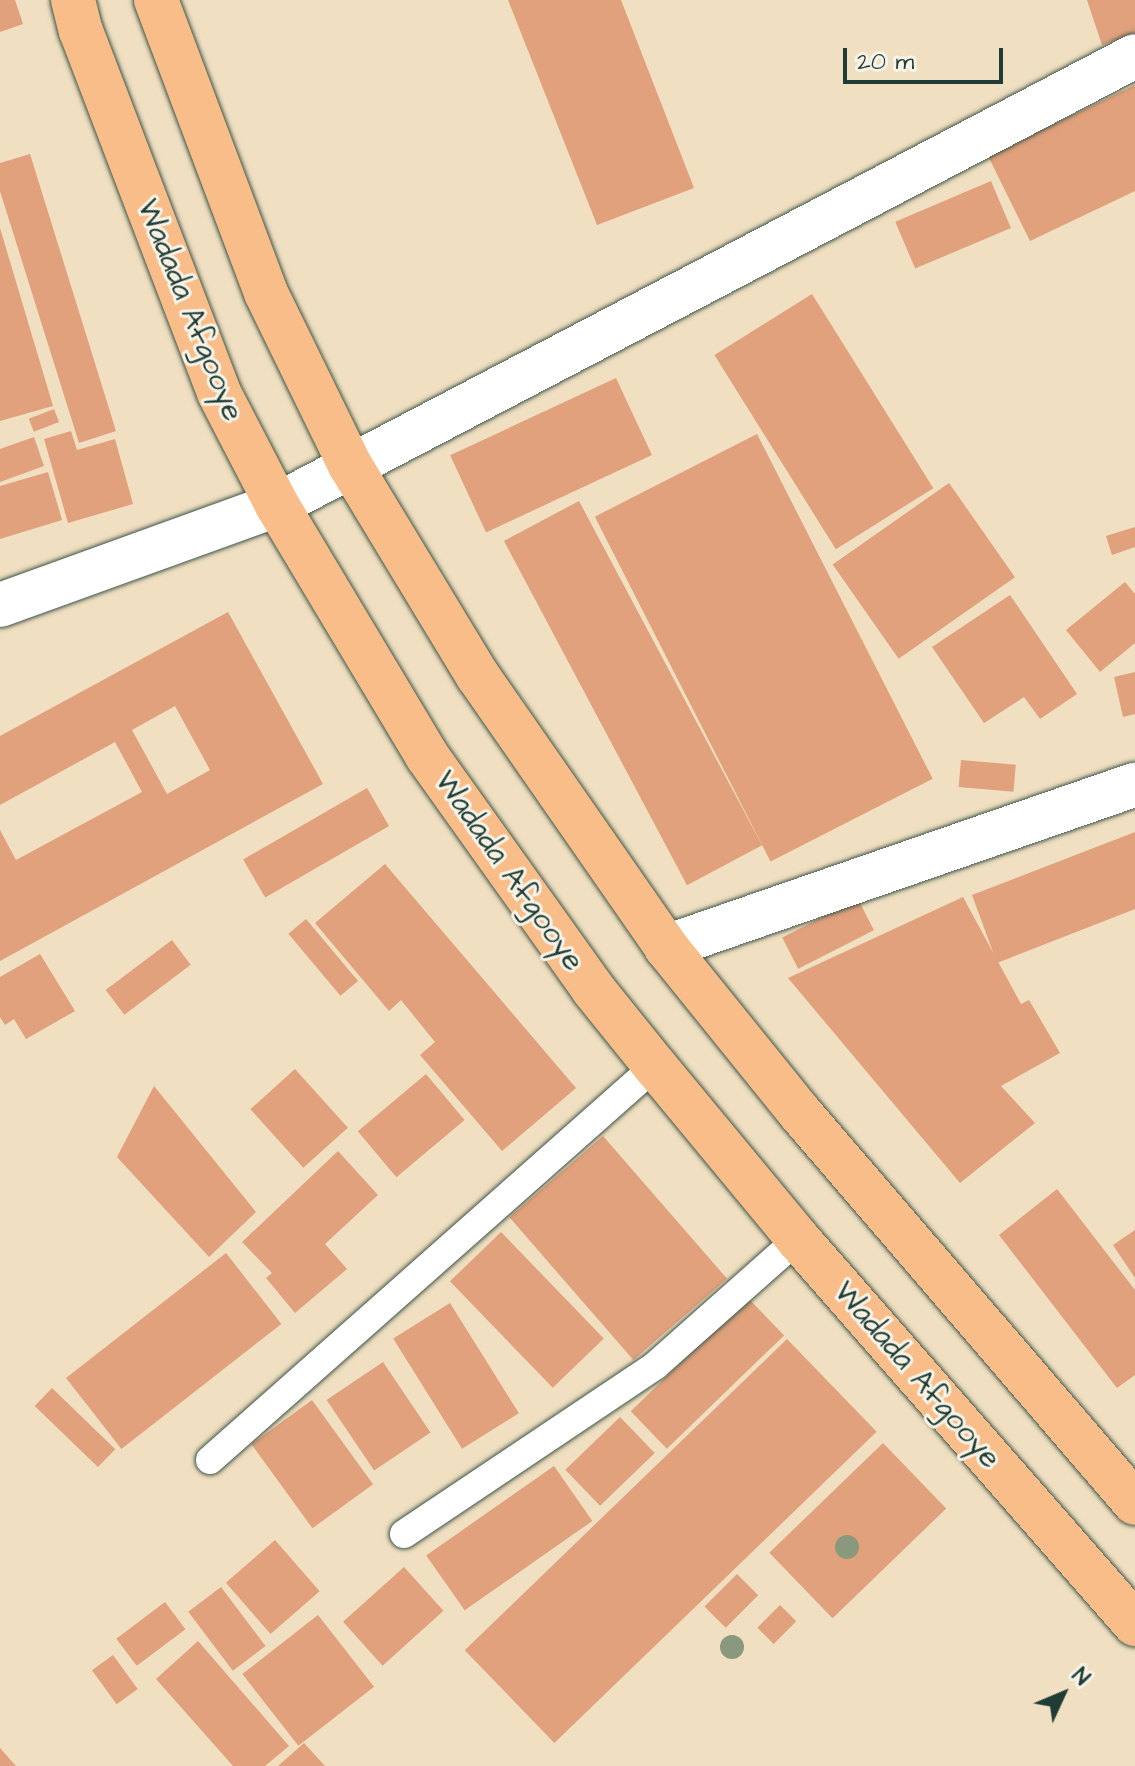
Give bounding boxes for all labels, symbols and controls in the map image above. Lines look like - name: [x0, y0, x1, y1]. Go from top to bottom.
- scale bar: [847, 32, 1007, 82]
- text: 20 m: [857, 45, 914, 79]
- street label: Wadada Afgooye: [129, 194, 251, 426]
- street label: Wadada Afgooye: [427, 764, 591, 978]
- street label: Wadada Afgooye: [826, 1274, 1008, 1476]
- north arrow: [1023, 1654, 1103, 1734]
- text: N: [1065, 1661, 1097, 1693]

